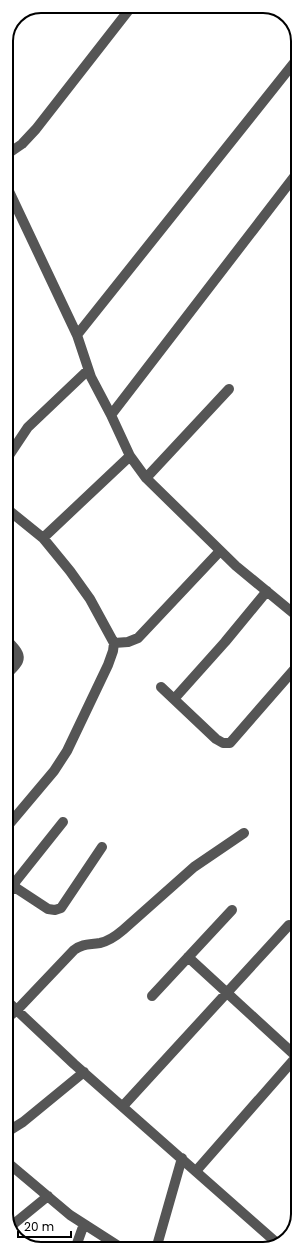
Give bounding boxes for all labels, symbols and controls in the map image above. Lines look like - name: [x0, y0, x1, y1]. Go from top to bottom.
- scale bar: [18, 1213, 71, 1239]
- text: 20 m: [24, 1218, 54, 1235]

